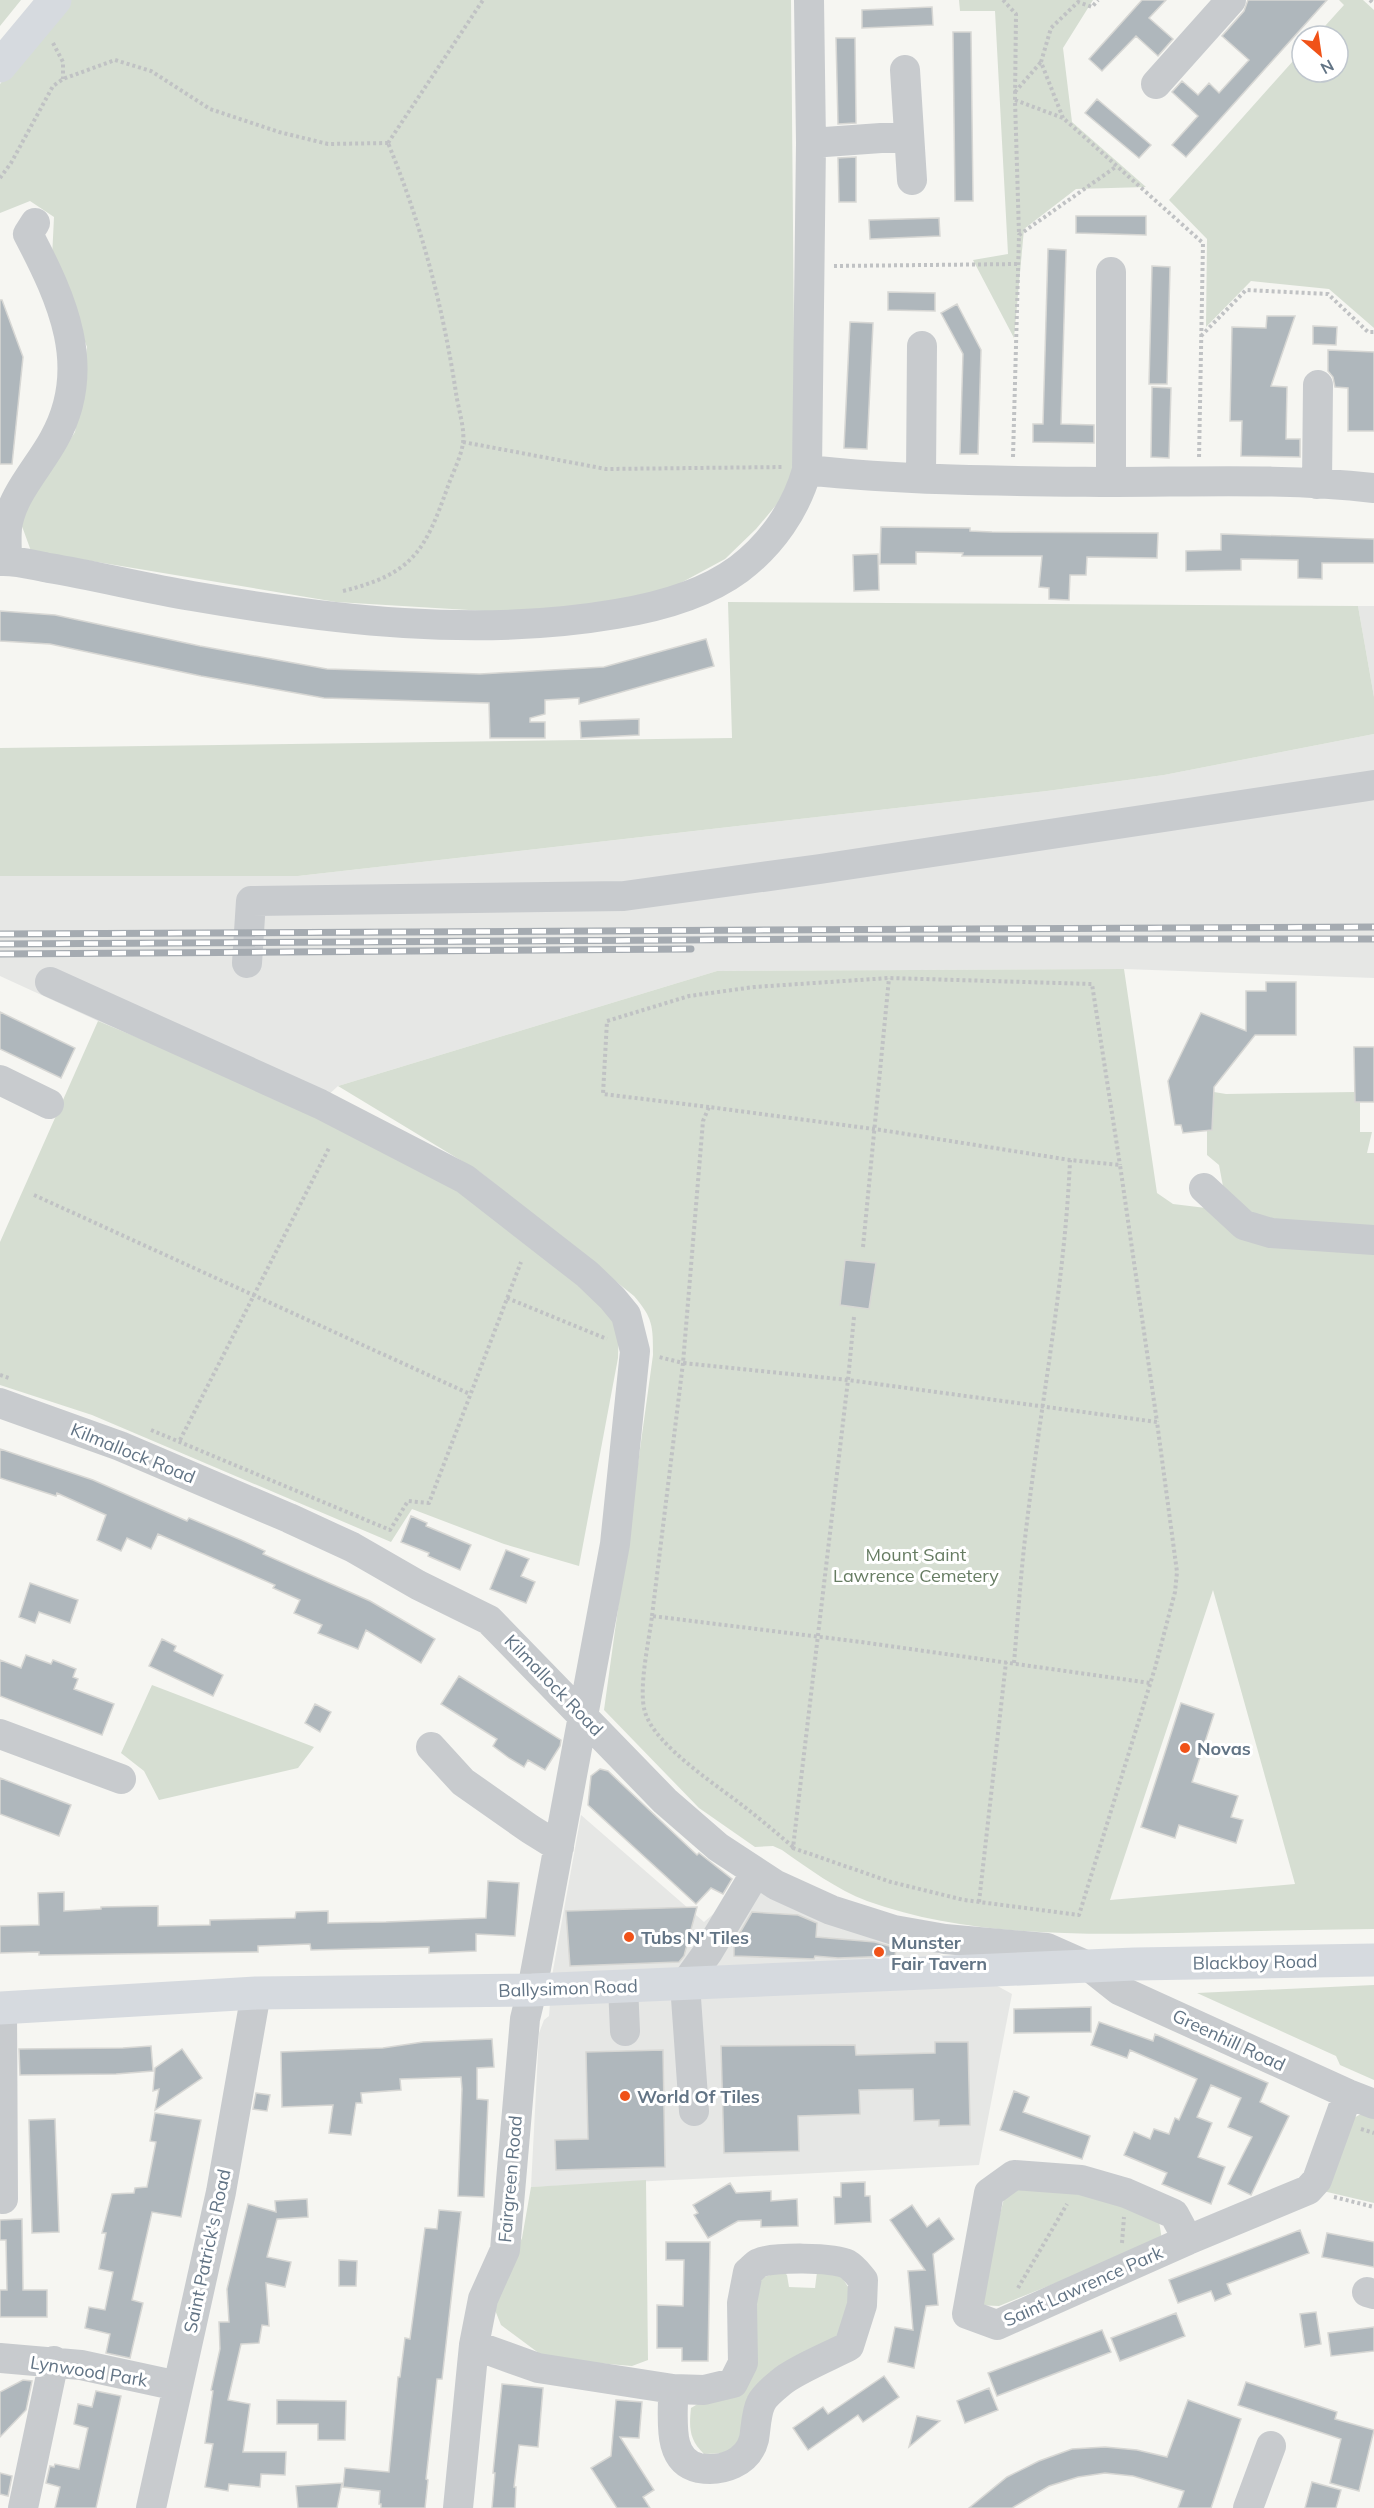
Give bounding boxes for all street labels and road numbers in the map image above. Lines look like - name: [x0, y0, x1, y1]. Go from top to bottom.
- street label: Kilmallock Road: [67, 1418, 199, 1488]
- street label: Kilmallock Road: [500, 1629, 608, 1741]
- street label: Blackboy Road: [1192, 1949, 1318, 1975]
- street label: Ballysimon Road: [498, 1974, 638, 2002]
- street label: Greenhill Road: [1169, 2004, 1289, 2076]
- street label: Fairgreen Road: [493, 2114, 527, 2244]
- street label: Saint Patrick's Road: [178, 2167, 236, 2335]
- street label: Saint Lawrence Park: [1000, 2240, 1167, 2331]
- street label: Lynwood Park: [29, 2350, 150, 2392]

